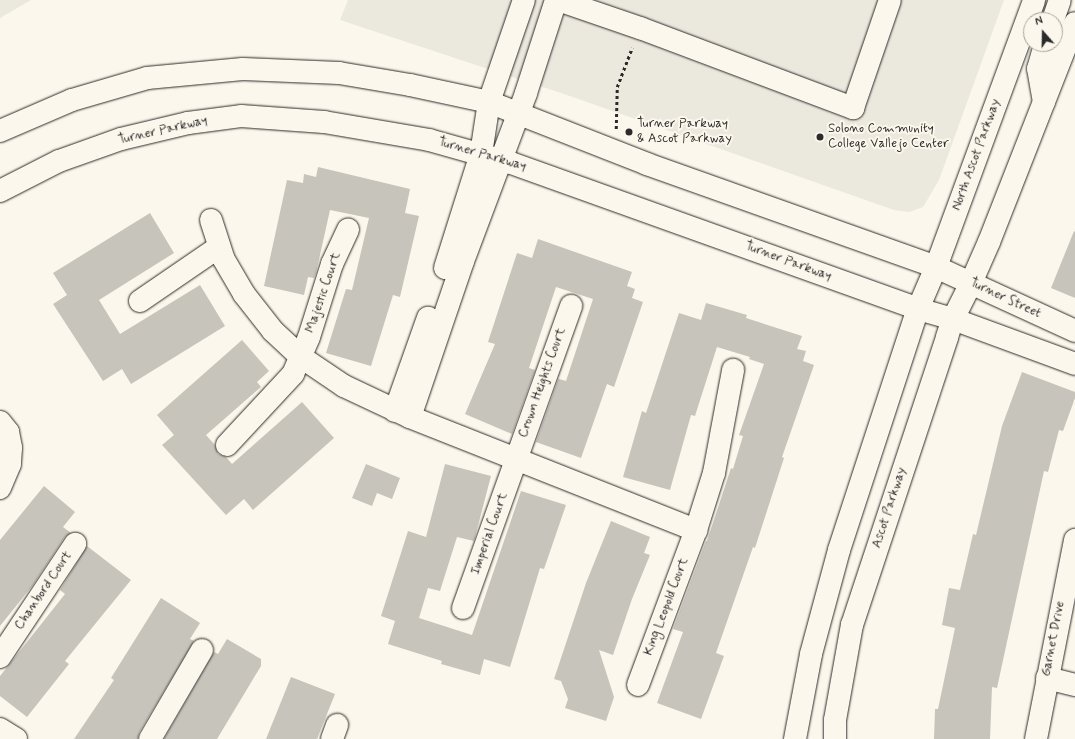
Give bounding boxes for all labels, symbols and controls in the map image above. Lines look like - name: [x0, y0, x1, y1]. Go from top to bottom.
- north arrow: [1023, 12, 1063, 52]
- text: N: [1033, 14, 1045, 29]
- street label: North Ascot Parkway: [950, 98, 1004, 212]
- street label: Turner Parkway: [118, 113, 208, 149]
- place label: Turner Parkway & Ascot Parkway: [637, 117, 730, 148]
- place label: Solono Community College Vallejo Center: [828, 122, 950, 153]
- marker: Turner Parkway & Ascot Parkway: [624, 127, 634, 137]
- marker: Solono Community College Vallejo Center: [815, 132, 825, 142]
- street label: Turner Parkway: [437, 135, 527, 175]
- street label: Turner Parkway: [743, 239, 833, 285]
- street label: Majestic Court: [303, 252, 345, 334]
- street label: Turner Street: [966, 275, 1044, 323]
- street label: Crown Heights Court: [516, 326, 570, 440]
- street label: Ascot Parkway: [870, 467, 910, 549]
- street label: Imperial Court: [468, 492, 512, 576]
- street label: Chanbord Court: [12, 549, 76, 633]
- street label: King Leopold Court: [641, 556, 693, 658]
- street label: Garnet Drive: [1039, 600, 1069, 678]

